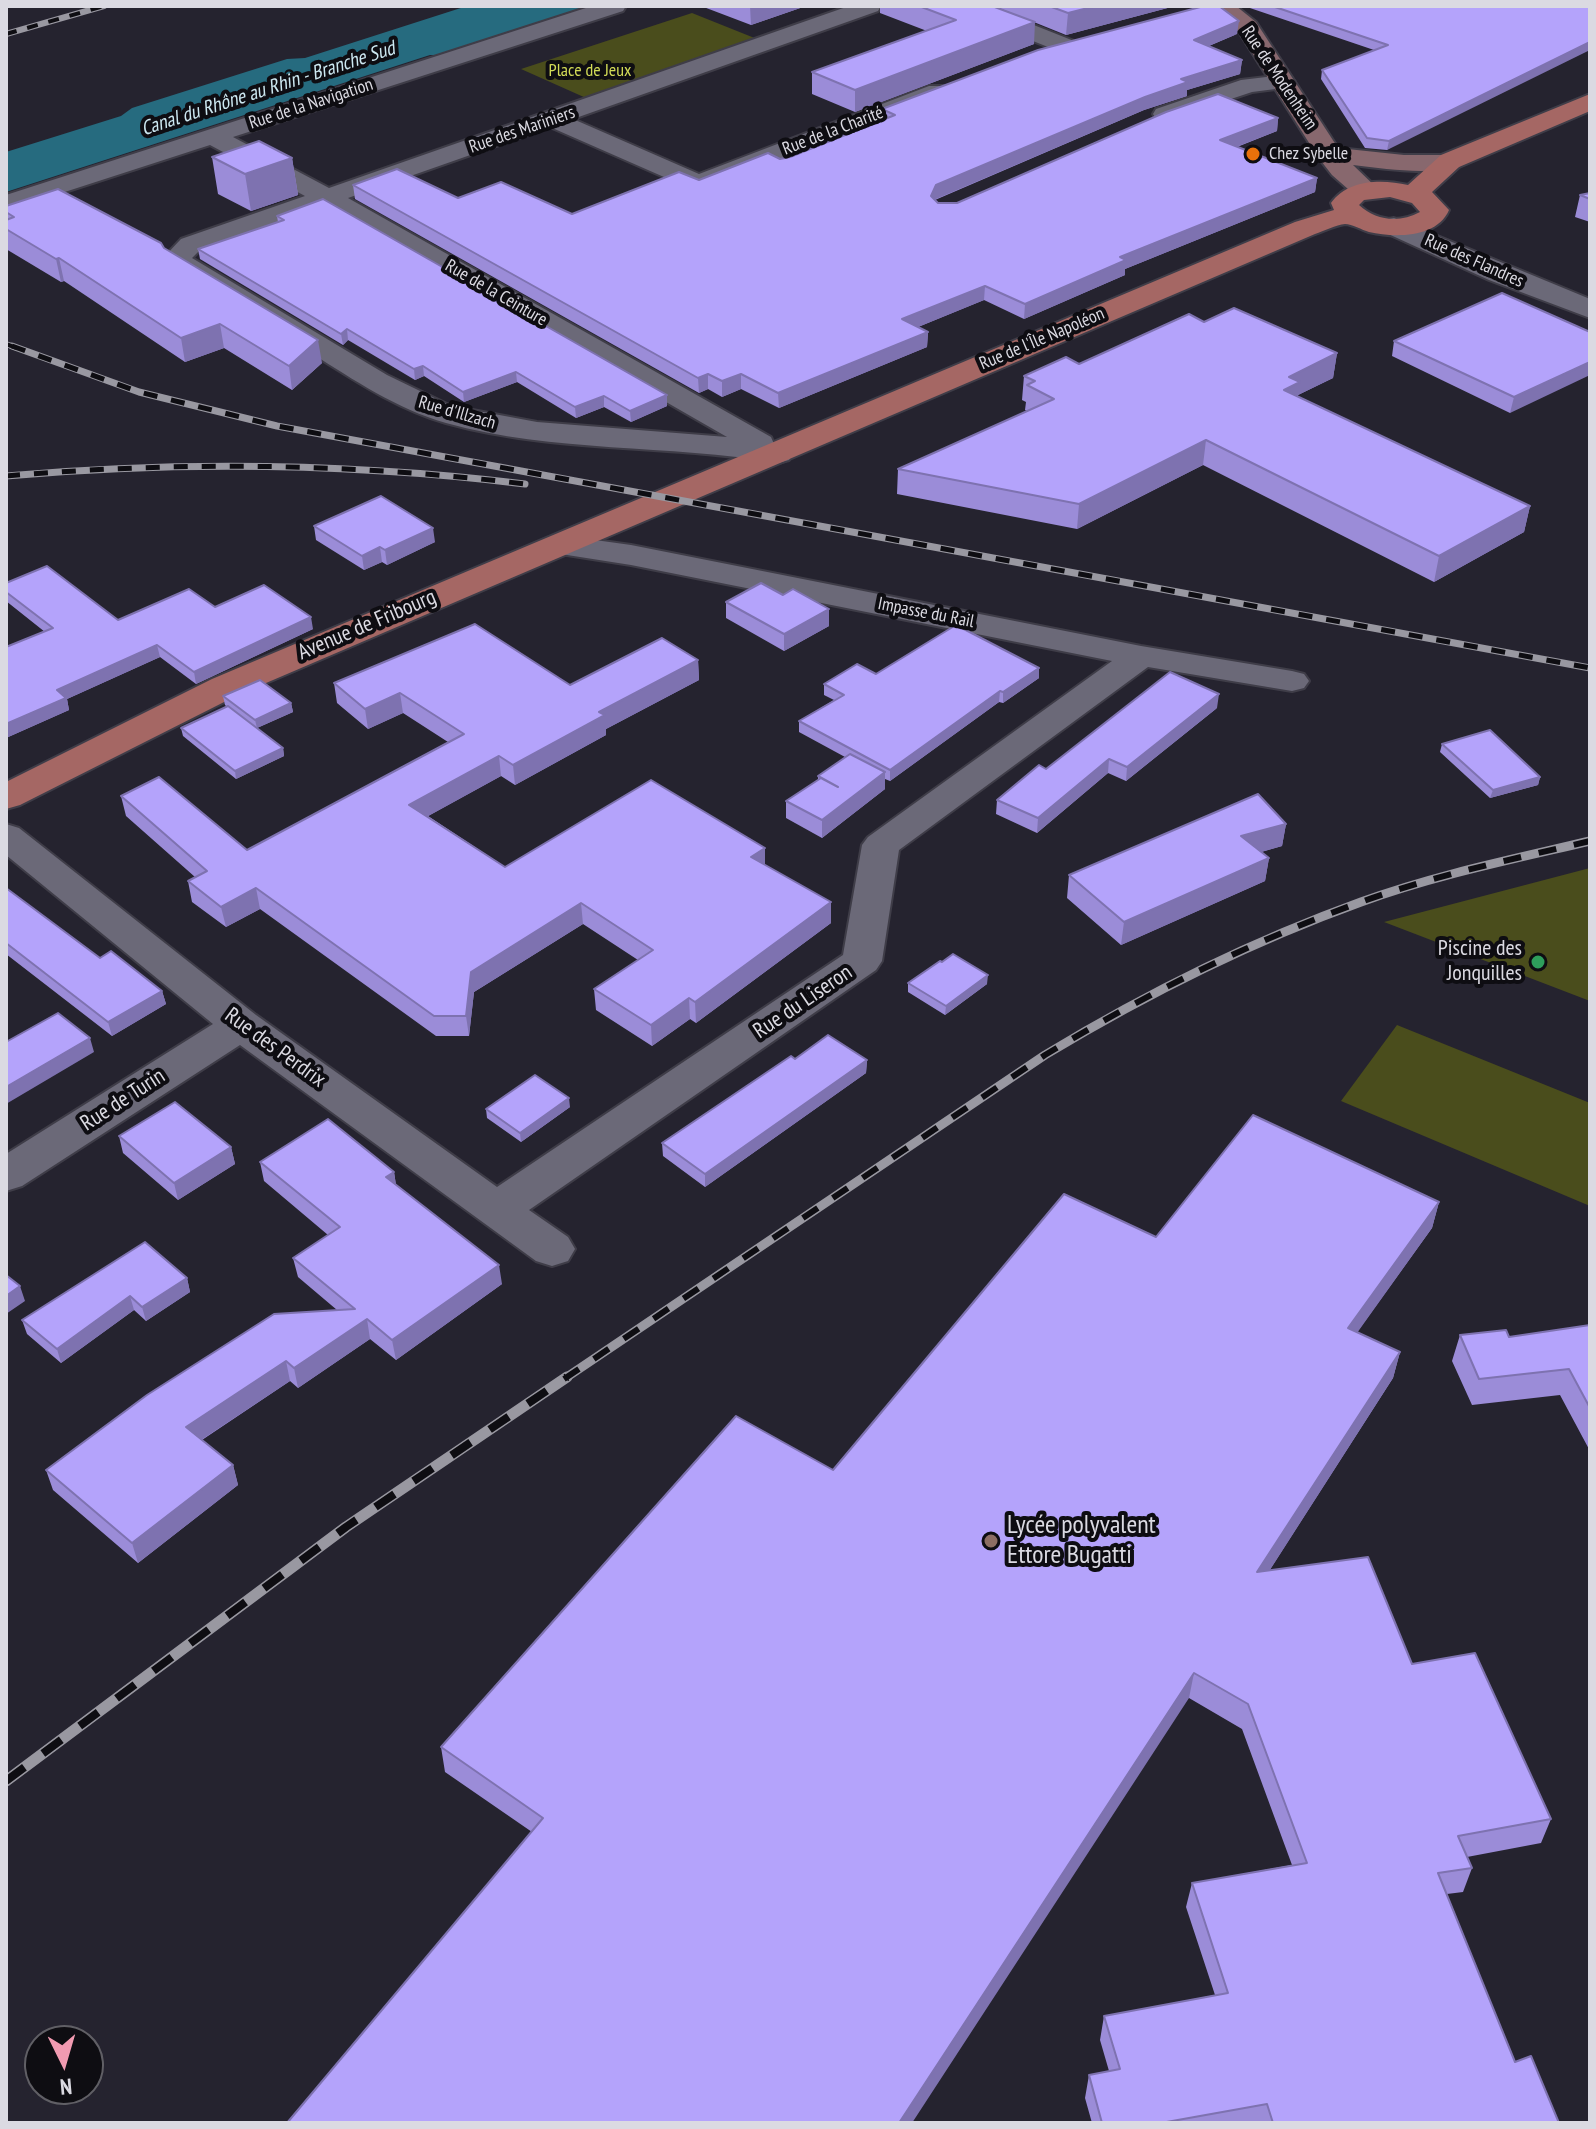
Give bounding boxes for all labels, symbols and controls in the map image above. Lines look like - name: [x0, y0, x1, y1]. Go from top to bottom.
- street label: Rue de Modenheim: [1236, 22, 1322, 134]
- water label: Canal du Rhône au Rhin - Branche Sud: [138, 37, 398, 141]
- park label: Place de Jeux: [549, 60, 631, 82]
- street label: Rue de la Navigation: [246, 74, 376, 134]
- street label: Rue des Mariniers: [466, 102, 578, 158]
- street label: Rue de la Charité: [779, 102, 887, 160]
- place label: Chez Sybelle: [1269, 143, 1348, 165]
- marker: Chez Sybelle: [1244, 145, 1262, 163]
- street label: Rue des Flandres: [1421, 230, 1527, 292]
- street label: Rue de la Ceinture: [441, 255, 551, 331]
- street label: Rue de l'Île Napoléon: [976, 303, 1108, 375]
- street label: Rue d'Illzach: [416, 392, 498, 434]
- street label: Avenue de Fribourg: [294, 584, 440, 666]
- street label: Impasse du Rail: [876, 593, 976, 633]
- place label: Piscine des Jonquilles: [1438, 936, 1522, 988]
- marker: Piscine des Jonquilles: [1529, 953, 1547, 971]
- street label: Rue du Liseron: [749, 959, 857, 1045]
- street label: Rue des Perdrix: [219, 1003, 331, 1093]
- street label: Rue de Turin: [76, 1063, 170, 1137]
- place label: Lycée polyvalent Ettore Bugatti: [1007, 1510, 1156, 1572]
- marker: Lycée polyvalent Ettore Bugatti: [982, 1532, 1000, 1550]
- north arrow: [24, 2025, 104, 2105]
- text: N: [59, 2072, 73, 2101]

